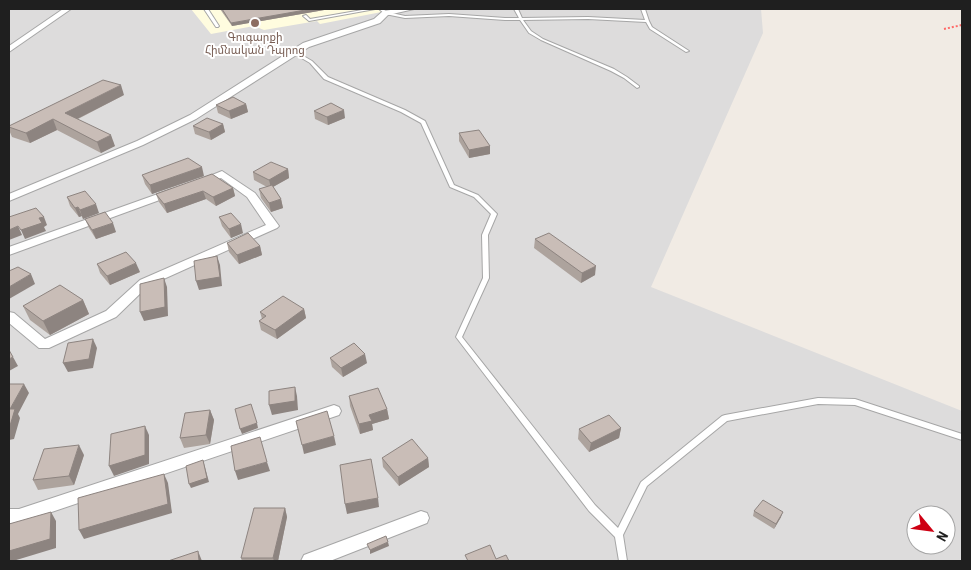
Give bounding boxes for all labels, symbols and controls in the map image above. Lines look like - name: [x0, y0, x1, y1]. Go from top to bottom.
- marker: Գուգարքի Հիմնական Դպրոց: [249, 17, 261, 29]
- place label: Գուգարքի Հիմնական Դպրոց: [205, 31, 305, 57]
- north arrow: [906, 505, 956, 555]
- text: N: [933, 529, 951, 544]

